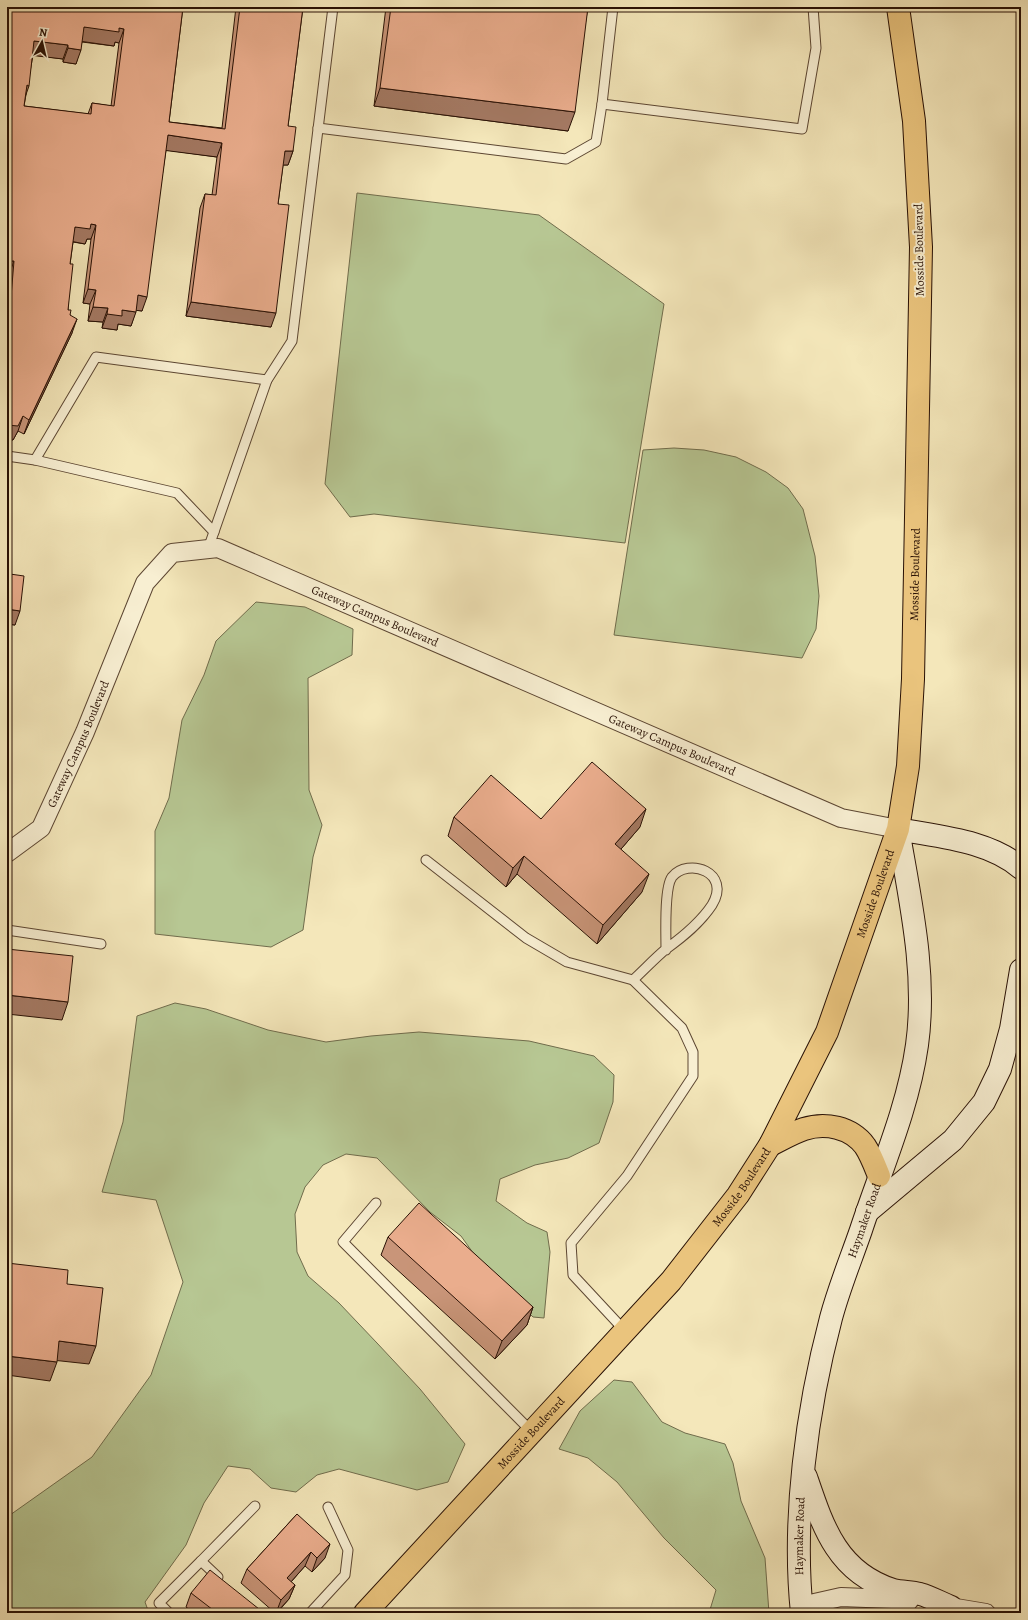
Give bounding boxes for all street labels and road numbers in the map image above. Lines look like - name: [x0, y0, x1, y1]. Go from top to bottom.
- street label: Mosside Boulevard: [910, 203, 928, 296]
- street label: Mosside Boulevard: [906, 527, 924, 621]
- street label: Gateway Campus Boulevard: [309, 581, 441, 651]
- street label: Gateway Campus Boulevard: [43, 678, 113, 810]
- street label: Gateway Campus Boulevard: [606, 710, 739, 780]
- street label: Mosside Boulevard: [853, 847, 898, 940]
- street label: Mosside Boulevard: [708, 1144, 775, 1230]
- street label: Haymaker Road: [844, 1180, 885, 1260]
- street label: Mosside Boulevard: [494, 1393, 569, 1472]
- street label: Haymaker Road: [791, 1496, 809, 1576]

